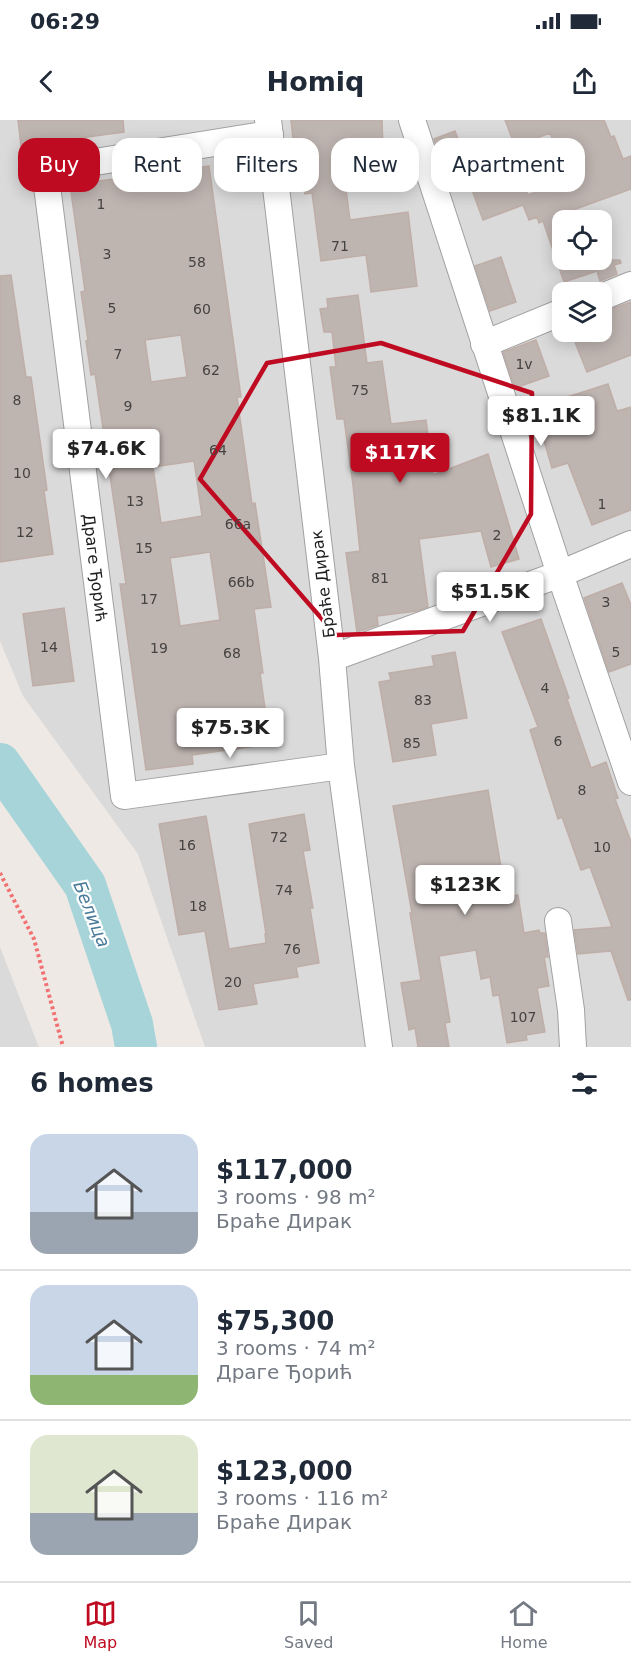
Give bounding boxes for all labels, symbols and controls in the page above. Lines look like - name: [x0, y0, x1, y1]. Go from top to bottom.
- text: 06:29: [30, 9, 100, 34]
- icon: back: [30, 65, 63, 98]
- icon: share: [568, 65, 601, 98]
- text: Homiq: [267, 66, 364, 97]
- chip: Buy: [18, 138, 100, 192]
- chip: Rent: [112, 138, 202, 192]
- chip: Filters: [214, 138, 319, 192]
- chip: New: [331, 138, 419, 192]
- chip: Apartment: [431, 138, 585, 192]
- house number: 1: [97, 196, 105, 212]
- map controls: [552, 210, 612, 342]
- button: locate: [552, 210, 612, 270]
- house number: 71: [331, 238, 349, 254]
- house number: 3: [103, 246, 111, 262]
- house number: 58: [188, 254, 206, 270]
- button: layers: [552, 282, 612, 342]
- house number: 5: [108, 300, 116, 316]
- house number: 60: [193, 301, 211, 317]
- house number: 7: [114, 346, 122, 362]
- house number: 1v: [515, 356, 533, 372]
- house number: 62: [202, 362, 220, 378]
- house number: 75: [351, 382, 369, 398]
- house number: 8: [13, 392, 21, 408]
- pin: $81.1K: [492, 396, 590, 447]
- house number: 9: [124, 398, 132, 414]
- text: $81.1K: [502, 403, 580, 427]
- pin: $74.6K: [57, 429, 155, 480]
- pin: $117K: [358, 433, 442, 484]
- text: $74.6K: [67, 436, 145, 460]
- text: $117K: [364, 440, 436, 464]
- house number: 64: [209, 442, 227, 458]
- house number: 10: [13, 465, 31, 481]
- house number: 13: [126, 493, 144, 509]
- house number: 1: [598, 496, 606, 512]
- street label: Драге Ђорић: [79, 513, 111, 623]
- house number: 66a: [225, 516, 251, 532]
- house number: 12: [16, 524, 34, 540]
- house number: 2: [493, 527, 501, 543]
- street label: Браће Дирак: [307, 529, 339, 639]
- house number: 15: [135, 540, 153, 556]
- house number: 81: [371, 570, 389, 586]
- pin: $51.5K: [441, 572, 539, 623]
- house number: 66b: [228, 574, 254, 590]
- text: $51.5K: [451, 579, 529, 603]
- house number: 17: [140, 591, 158, 607]
- house number: 3: [602, 594, 610, 610]
- house number: 14: [40, 639, 58, 655]
- house number: 19: [150, 640, 168, 656]
- house number: 5: [612, 644, 620, 660]
- house number: 68: [223, 645, 241, 661]
- house number: 4: [541, 680, 550, 696]
- house number: 83: [414, 692, 432, 708]
- pin: $75.3K: [181, 708, 279, 759]
- text: $75.3K: [191, 715, 269, 739]
- house number: 6: [554, 733, 563, 749]
- house number: 85: [403, 735, 421, 751]
- house number: 8: [578, 782, 586, 798]
- house number: 72: [270, 829, 288, 845]
- house number: 16: [178, 837, 196, 853]
- house number: 10: [593, 839, 611, 855]
- pin: $123K: [423, 865, 507, 916]
- text: $123K: [429, 872, 501, 896]
- water label: Белица: [69, 878, 115, 950]
- house number: 74: [275, 882, 293, 898]
- house number: 18: [189, 898, 207, 914]
- house number: 76: [283, 941, 301, 957]
- house number: 20: [224, 974, 242, 990]
- house number: 107: [510, 1009, 536, 1025]
- icon: filters: [568, 1067, 601, 1100]
- text: 6 homes: [30, 1068, 154, 1098]
- text: $117,000: [216, 1155, 353, 1185]
- icon: home: [78, 1158, 150, 1230]
- text: 3 rooms · 98 m²: [216, 1185, 376, 1209]
- text: Браће Дирак: [216, 1209, 352, 1233]
- text: $75,300: [216, 1306, 334, 1336]
- icon: home: [78, 1309, 150, 1381]
- text: 3 rooms · 74 m²: [216, 1336, 376, 1360]
- text: Драге Ђорић: [216, 1360, 352, 1384]
- text: $123,000: [216, 1456, 353, 1486]
- icon: home: [78, 1459, 150, 1531]
- text: 3 rooms · 116 m²: [216, 1486, 388, 1510]
- text: Браће Дирак: [216, 1510, 352, 1534]
- tab: Map: [83, 1597, 117, 1652]
- tab: Saved: [284, 1597, 333, 1652]
- tab: Home: [500, 1597, 548, 1652]

